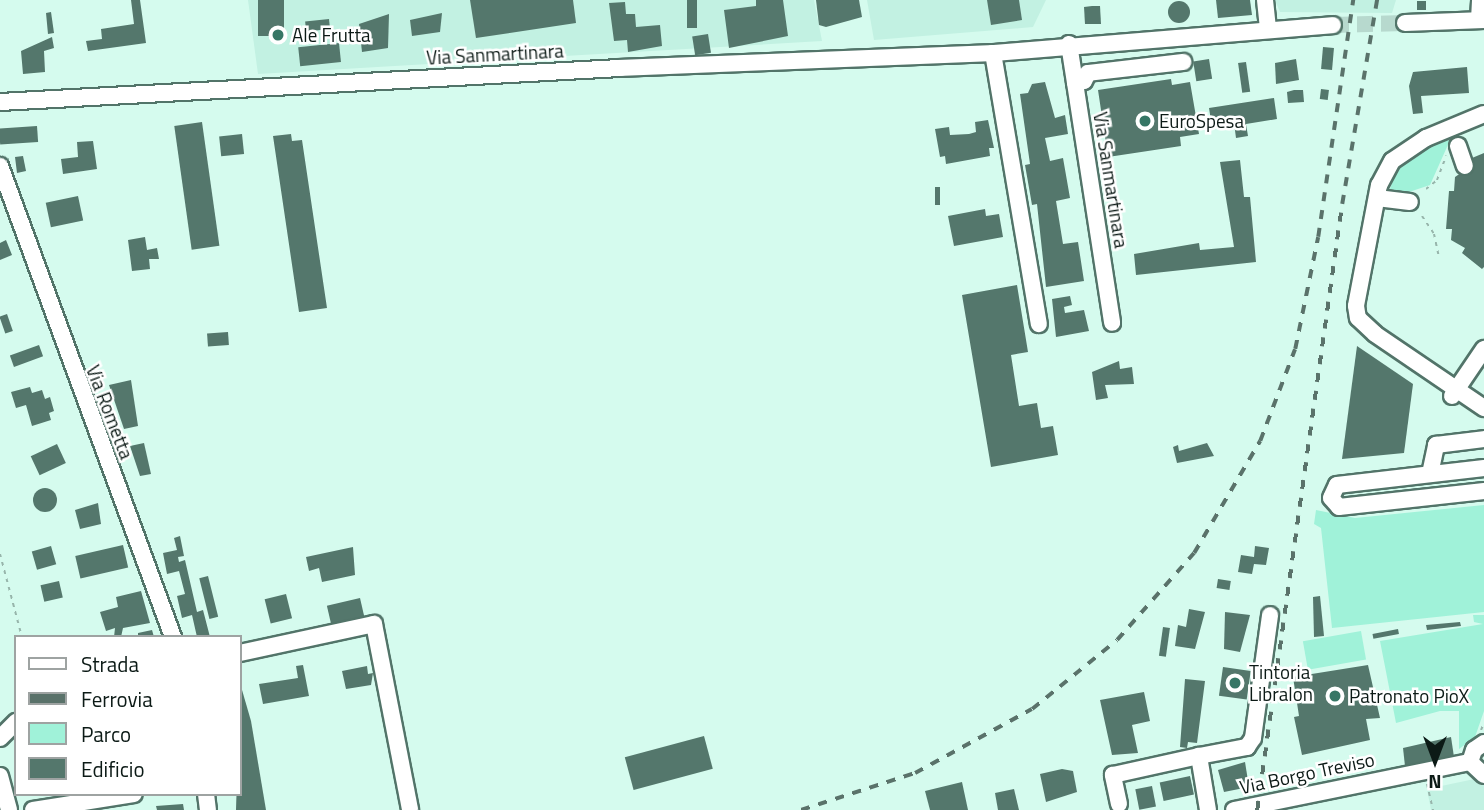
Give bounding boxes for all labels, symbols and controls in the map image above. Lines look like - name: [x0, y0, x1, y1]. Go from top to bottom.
- place label: Ale Frutta: [292, 24, 371, 46]
- marker: Ale Frutta: [270, 27, 286, 43]
- street label: Via Sanmartinara: [426, 39, 564, 69]
- street label: Via Sanmartinara: [1089, 110, 1133, 250]
- place label: EuroSpesa: [1159, 110, 1244, 132]
- marker: EuroSpesa: [1137, 113, 1153, 129]
- street label: Via Rometta: [82, 362, 138, 462]
- legend: [14, 635, 242, 796]
- text: Strada: [81, 648, 139, 680]
- place label: Tintoria Libralon: [1249, 661, 1313, 705]
- marker: Tintoria Libralon: [1227, 675, 1243, 691]
- text: Ferrovia: [81, 683, 153, 715]
- place label: Patronato PioX: [1349, 685, 1469, 707]
- marker: Patronato PioX: [1327, 688, 1343, 704]
- text: Parco: [81, 718, 131, 750]
- north arrow: [1400, 726, 1470, 796]
- street label: Via Borgo Treviso: [1237, 748, 1377, 798]
- text: Edificio: [81, 753, 145, 785]
- text: N: [1428, 768, 1442, 797]

